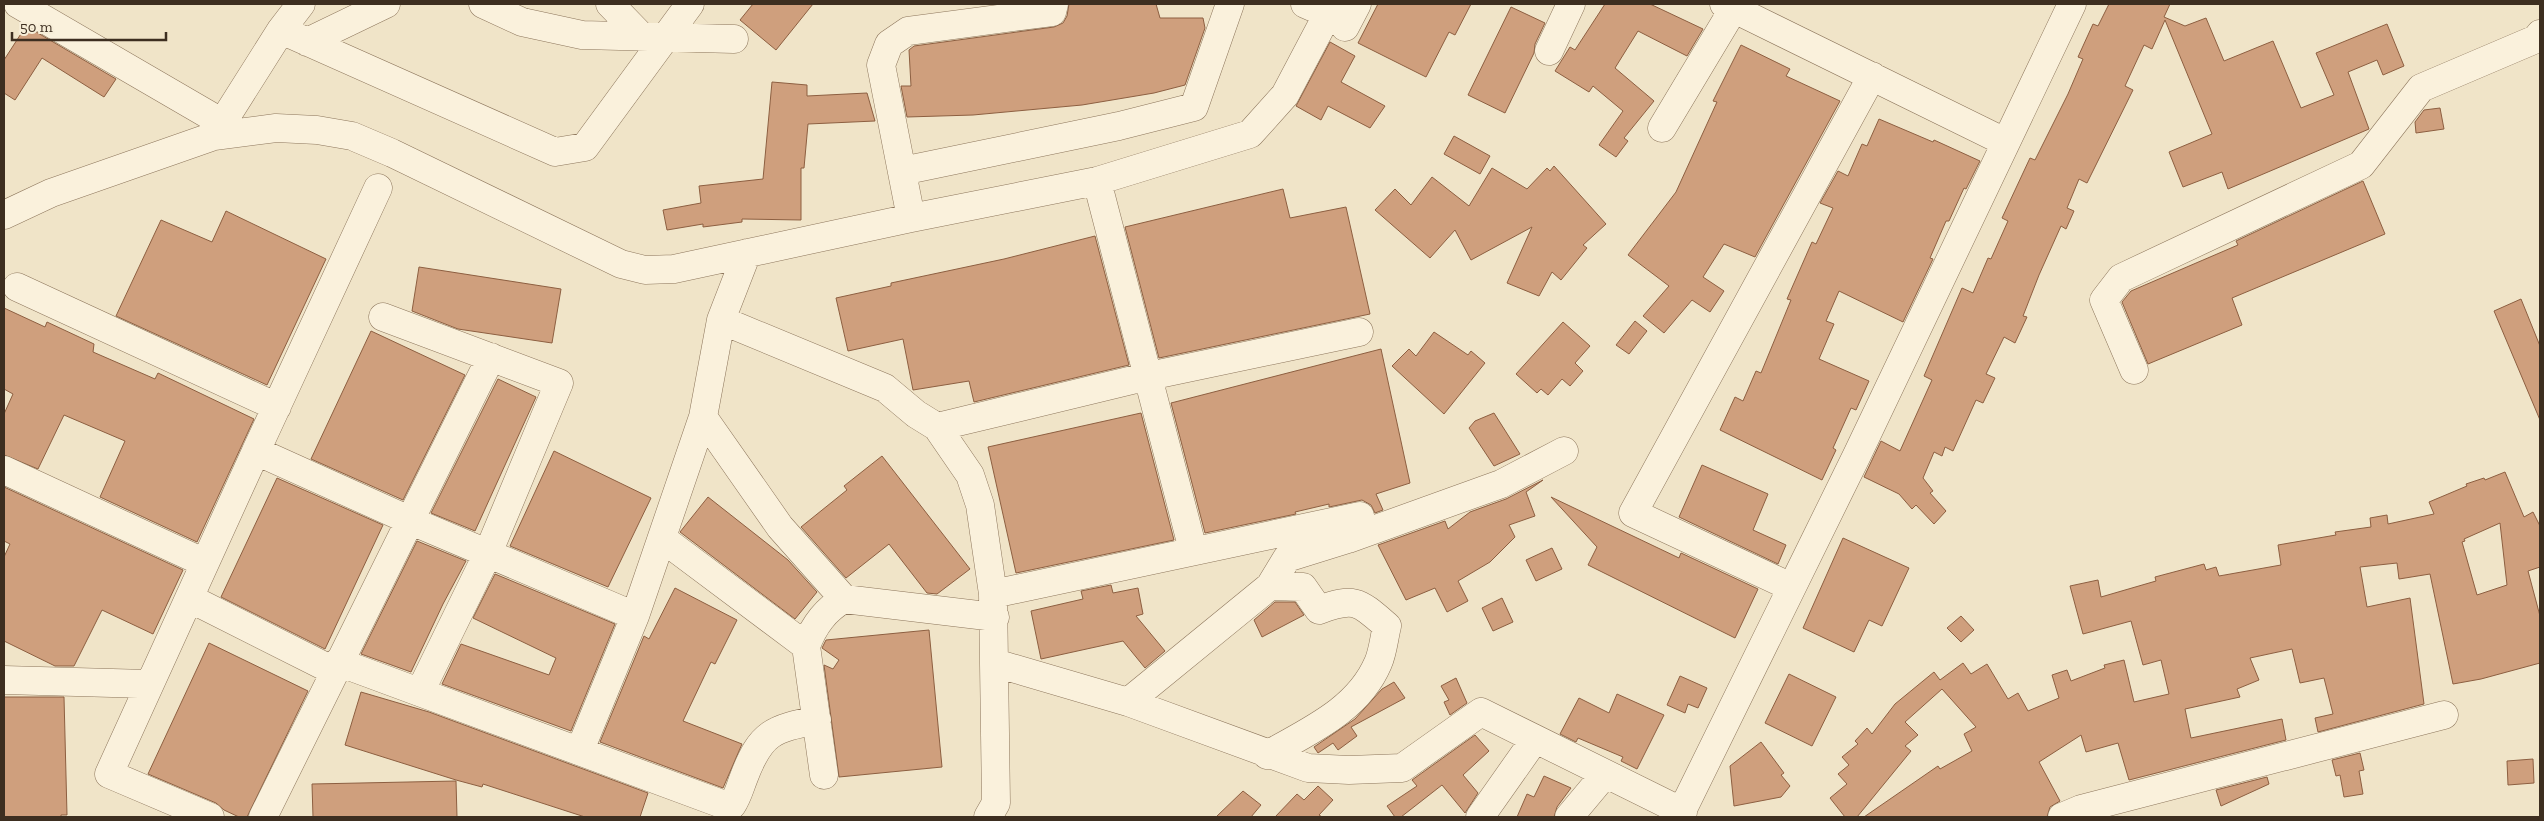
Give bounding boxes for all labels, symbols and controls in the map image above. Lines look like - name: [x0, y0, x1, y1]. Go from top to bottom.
- scale bar: [12, 10, 166, 42]
- text: 50 m: [20, 18, 53, 36]

